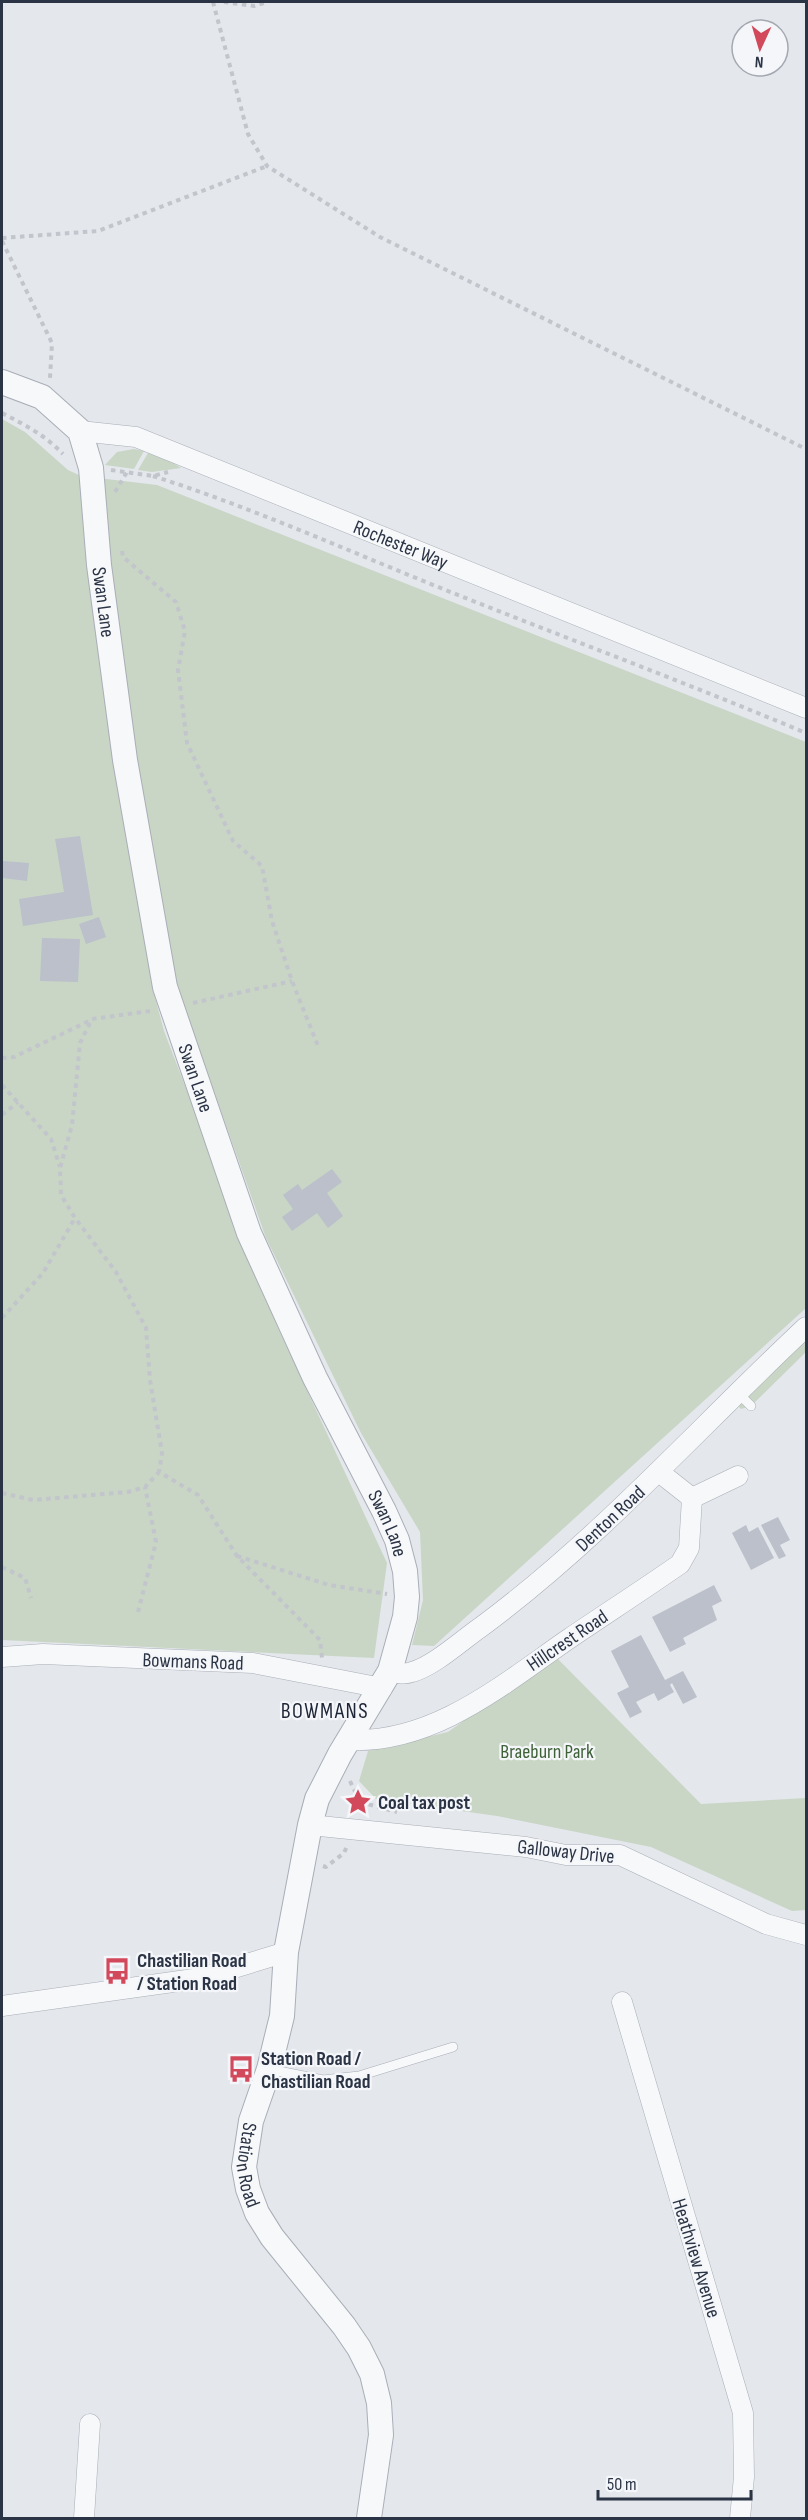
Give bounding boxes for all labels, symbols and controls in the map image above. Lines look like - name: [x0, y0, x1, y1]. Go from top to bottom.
- north arrow: [730, 18, 790, 78]
- text: N: [754, 52, 764, 71]
- street label: Rochester Way: [350, 515, 451, 575]
- street label: Swan Lane: [86, 566, 120, 639]
- street label: Swan Lane: [172, 1041, 218, 1116]
- street label: Denton Road: [571, 1481, 650, 1557]
- street label: Swan Lane: [362, 1486, 412, 1559]
- street label: Hillcrest Road: [523, 1605, 613, 1677]
- street label: Bowmans Road: [142, 1648, 244, 1676]
- district label: BOWMANS: [281, 1698, 369, 1725]
- park label: Braeburn Park: [500, 1740, 594, 1764]
- place icon: Coal tax post: [343, 1787, 373, 1817]
- place label: Coal tax post: [378, 1791, 470, 1815]
- street label: Galloway Drive: [516, 1835, 616, 1869]
- place label: Chastilian Road / Station Road: [137, 1949, 246, 1996]
- bus stop icon: Chastilian Road / Station Road: [102, 1956, 132, 1986]
- place label: Station Road / Chastilian Road: [261, 2047, 370, 2094]
- bus stop icon: Station Road / Chastilian Road: [226, 2054, 256, 2084]
- street label: Station Road: [230, 2121, 265, 2211]
- street label: Heathview Avenue: [667, 2196, 726, 2321]
- scale bar: [598, 2463, 751, 2501]
- text: 50 m: [607, 2474, 637, 2495]

